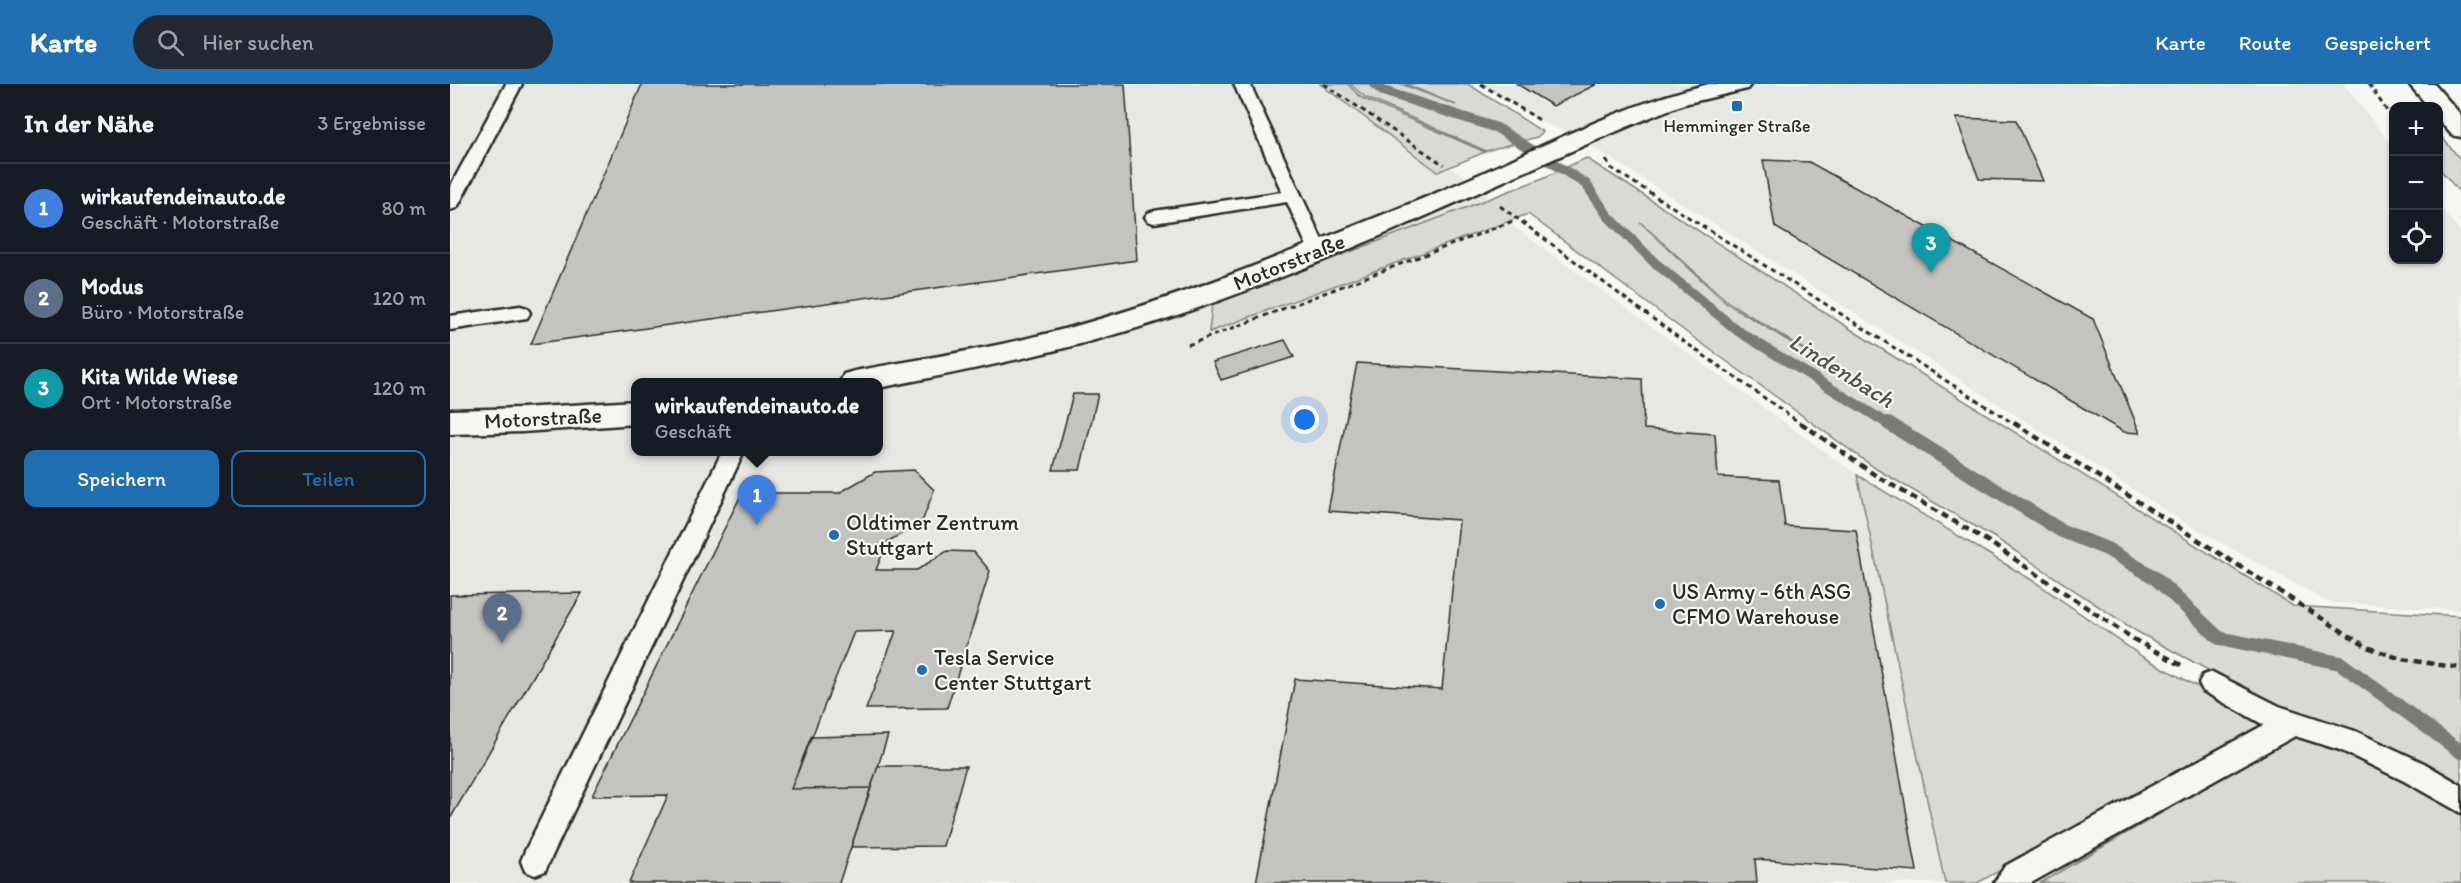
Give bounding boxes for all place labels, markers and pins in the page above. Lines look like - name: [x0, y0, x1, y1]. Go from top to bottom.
- marker: Hemminger Straße: [1730, 99, 1744, 113]
- place label: Hemminger Straße: [1663, 115, 1811, 137]
- pin: 3: [1912, 224, 1950, 273]
- pin: 1: [738, 476, 776, 525]
- place label: Oldtimer Zentrum Stuttgart: [846, 509, 1019, 561]
- marker: Oldtimer Zentrum Stuttgart: [827, 528, 841, 542]
- place label: US Army - 6th ASG CFMO Warehouse: [1672, 578, 1851, 630]
- pin: 2: [482, 594, 522, 643]
- marker: US Army - 6th ASG CFMO Warehouse: [1653, 597, 1667, 611]
- place label: Tesla Service Center Stuttgart: [934, 644, 1092, 696]
- marker: Tesla Service Center Stuttgart: [915, 663, 929, 677]

